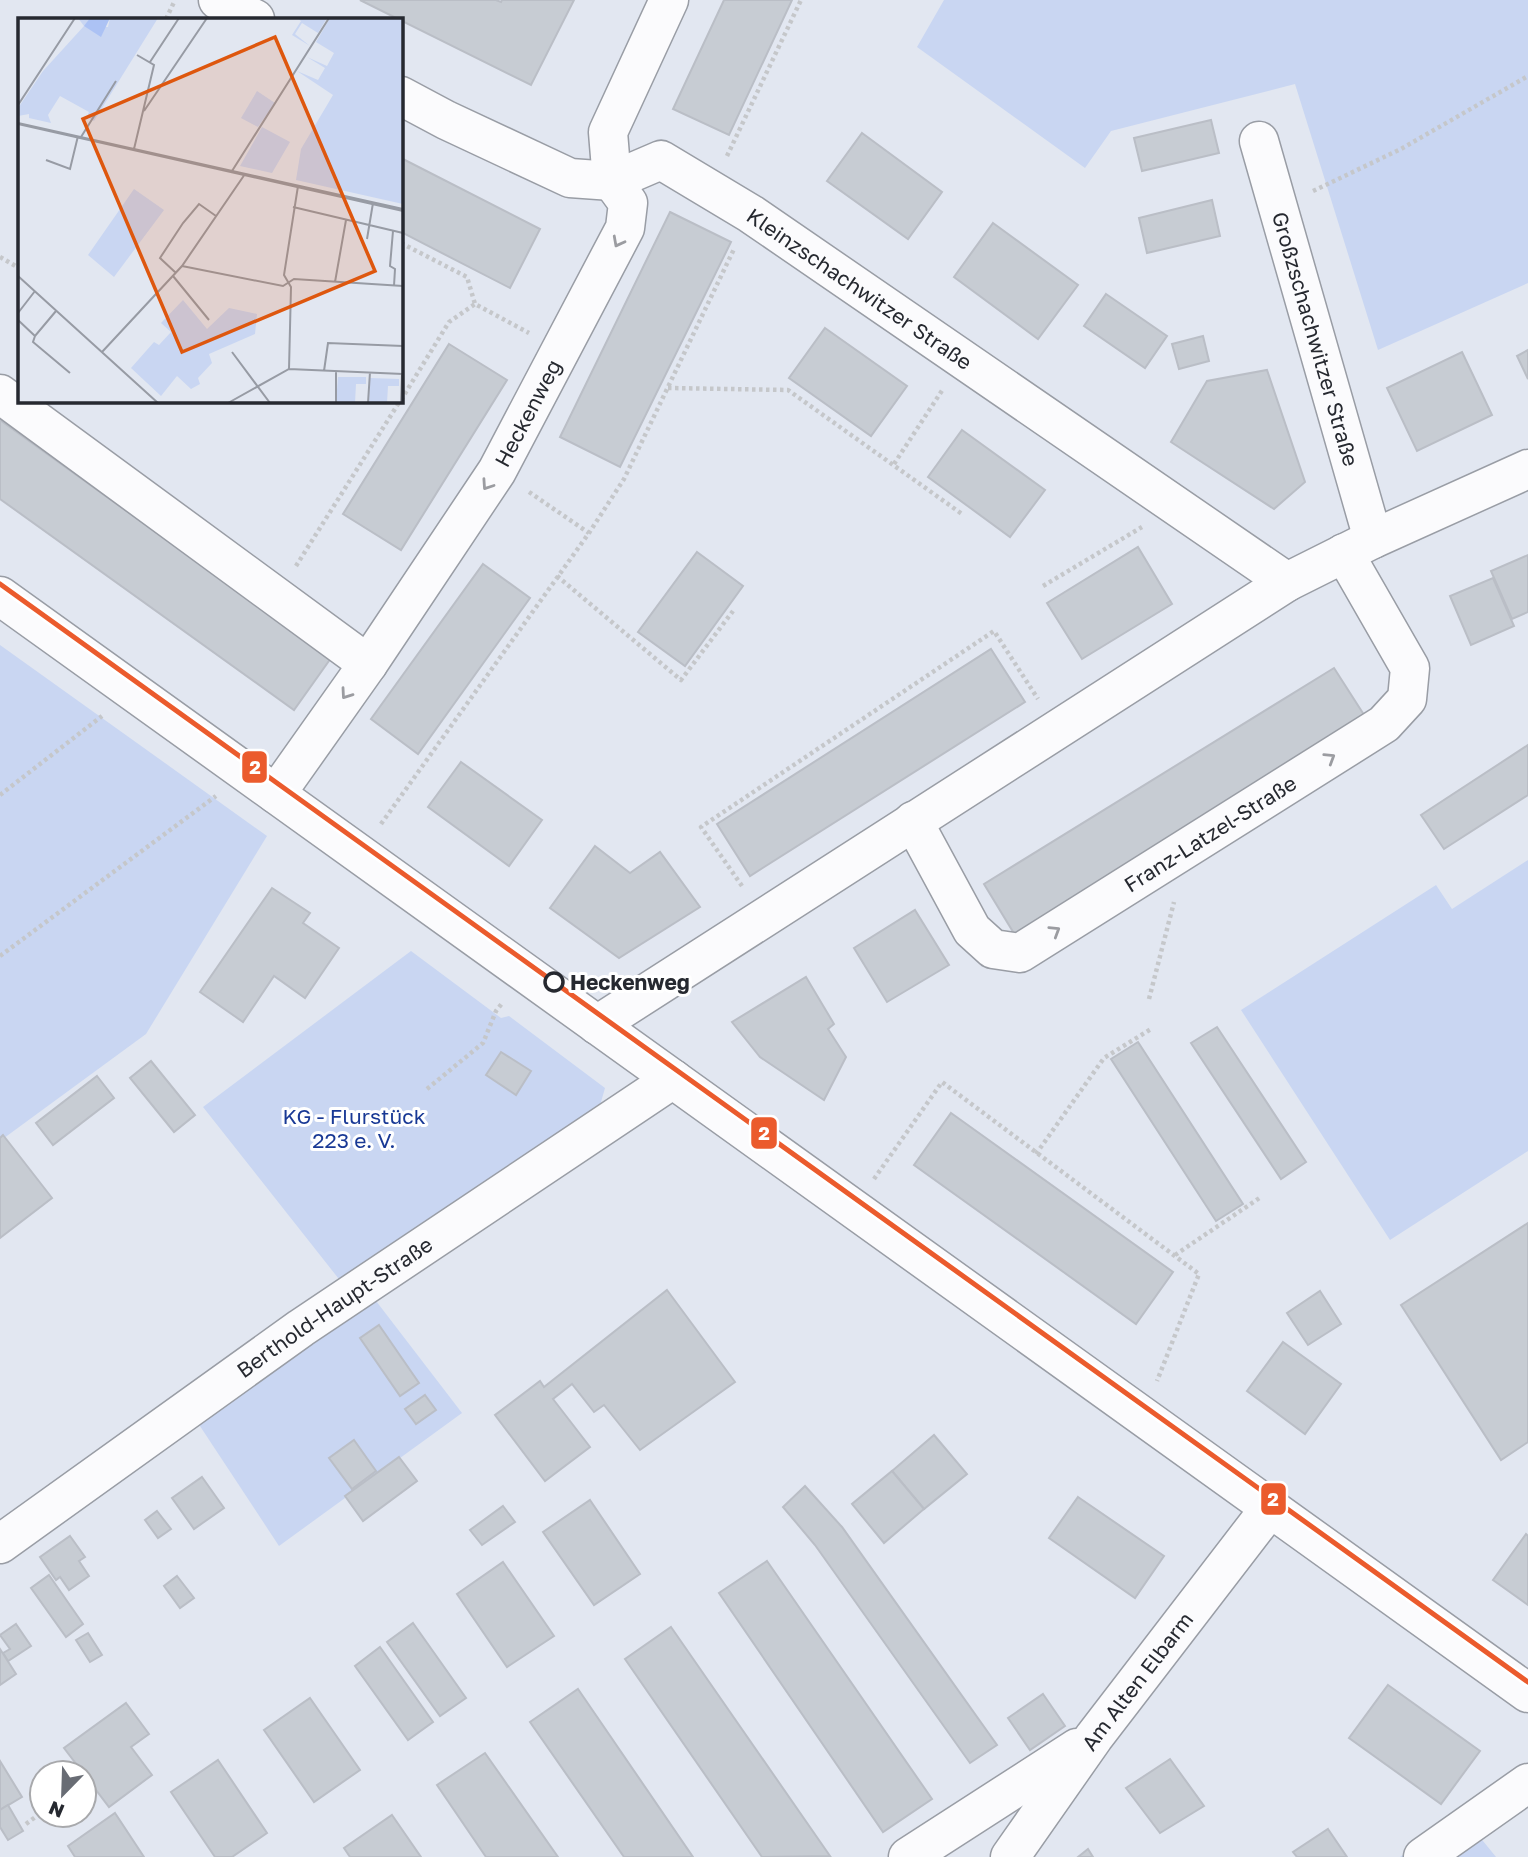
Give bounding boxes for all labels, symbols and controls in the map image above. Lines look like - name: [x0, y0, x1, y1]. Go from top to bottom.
- inset map: [18, 18, 402, 402]
- street label: Kleinzschachwitzer Straße: [742, 202, 977, 375]
- street label: Großzschachwitzer Straße: [1267, 209, 1364, 469]
- one-way arrow: [613, 235, 626, 247]
- street label: Heckenweg: [489, 355, 567, 471]
- one-way arrow: [482, 478, 495, 491]
- one-way arrow: [342, 687, 355, 699]
- line badge: 2: [241, 750, 268, 784]
- one-way arrow: [1323, 754, 1336, 767]
- text: 2: [249, 755, 261, 778]
- street label: Franz-Latzel-Straße: [1119, 770, 1301, 897]
- one-way arrow: [1047, 927, 1060, 940]
- place label: Heckenweg: [570, 969, 690, 995]
- marker: Heckenweg: [544, 972, 564, 992]
- park label: KG - Flurstück 223 e. V.: [282, 1103, 426, 1153]
- line badge: 2: [750, 1116, 778, 1150]
- text: 2: [758, 1121, 770, 1144]
- street label: Berthold-Haupt-Straße: [232, 1231, 437, 1383]
- line badge: 2: [1260, 1482, 1287, 1516]
- text: 2: [1267, 1487, 1279, 1510]
- street label: Am Alten Elbarm: [1076, 1607, 1198, 1755]
- north arrow: [28, 1759, 98, 1829]
- text: N: [45, 1797, 67, 1824]

